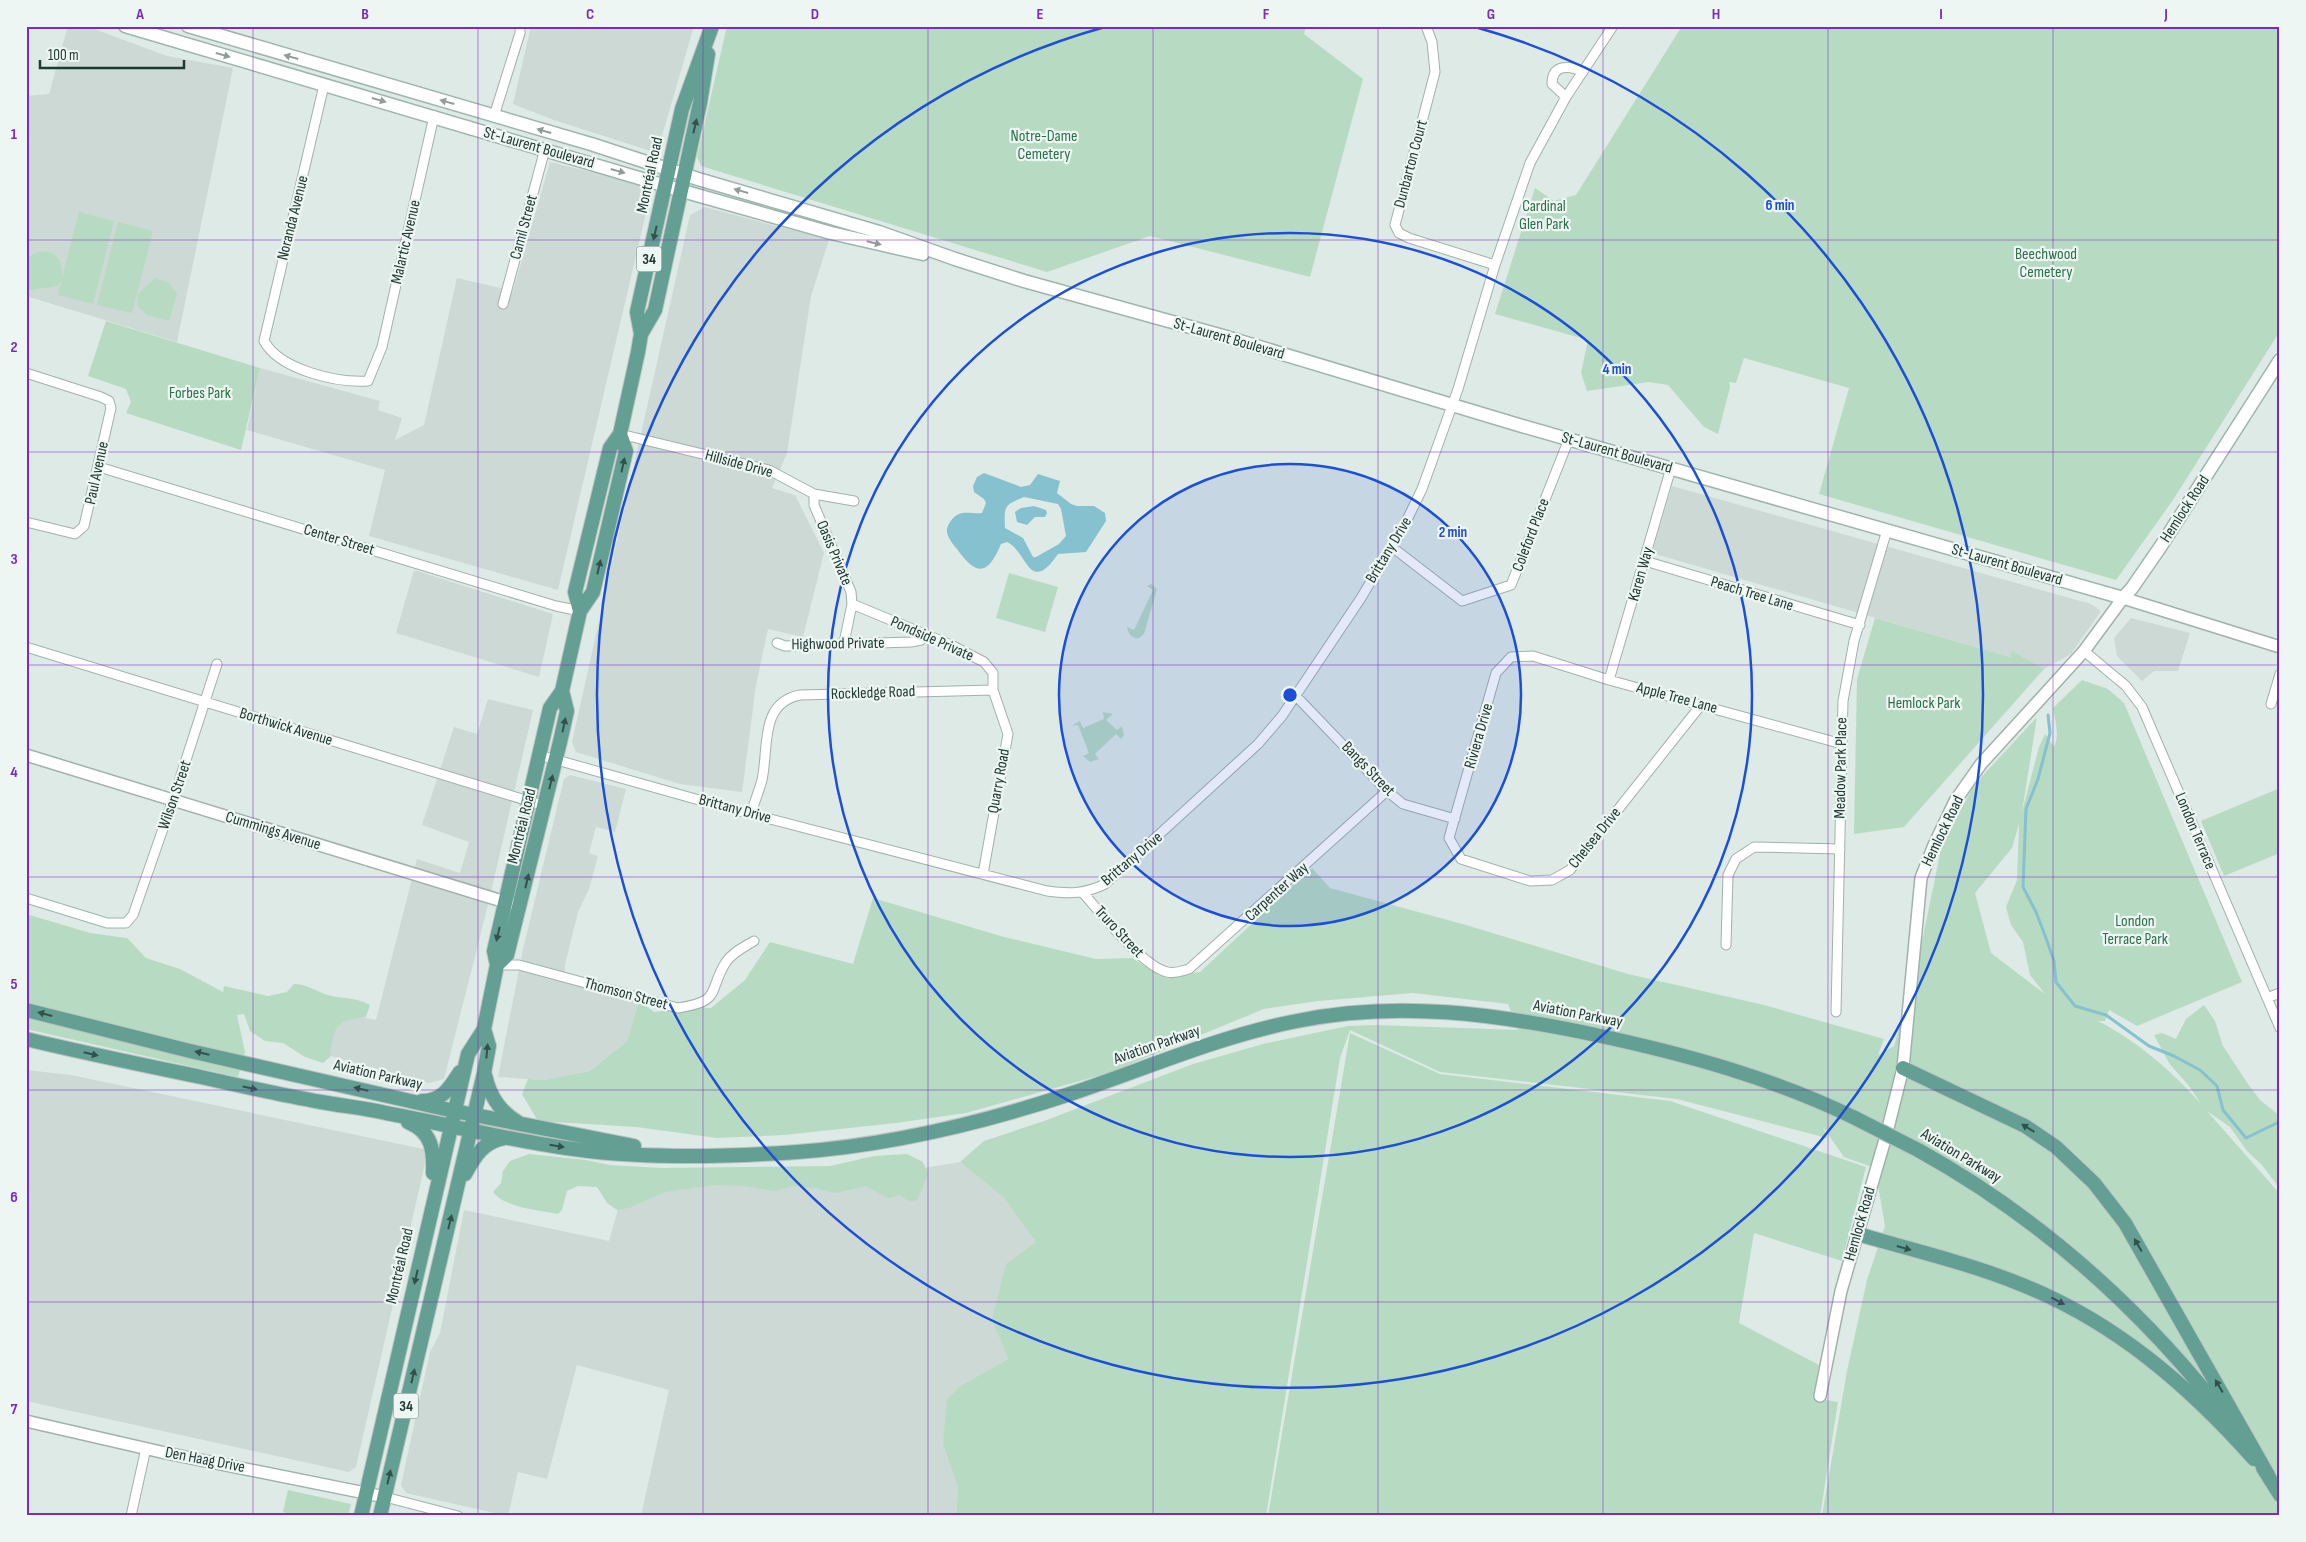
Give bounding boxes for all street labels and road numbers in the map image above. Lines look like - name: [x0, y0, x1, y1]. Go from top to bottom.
- street label: Dunbarton Court: [1390, 118, 1432, 210]
- street label: St-Laurent Boulevard: [481, 123, 597, 173]
- street label: Montréal Road: [633, 135, 667, 215]
- street label: Noranda Avenue: [273, 174, 313, 262]
- street label: Camil Street: [506, 192, 542, 261]
- street label: Malartic Avenue: [387, 198, 425, 286]
- road number: 34: [636, 246, 662, 272]
- street label: St-Laurent Boulevard: [1171, 314, 1287, 364]
- street label: St-Laurent Boulevard: [1559, 428, 1675, 478]
- street label: Paul Avenue: [81, 440, 113, 506]
- street label: Hillside Drive: [703, 446, 775, 482]
- street label: Hemlock Road: [2156, 472, 2214, 546]
- street label: Coleford Place: [1508, 496, 1554, 574]
- street label: Brittany Drive: [1362, 513, 1416, 587]
- street label: Oasis Private: [812, 518, 856, 588]
- street label: Center Street: [301, 520, 377, 560]
- street label: St-Laurent Boulevard: [1949, 540, 2065, 590]
- street label: Karen Way: [1624, 545, 1658, 603]
- street label: Peach Tree Lane: [1708, 572, 1796, 616]
- street label: Pondside Private: [888, 612, 976, 666]
- street label: Highwood Private: [791, 634, 885, 654]
- street label: Apple Tree Lane: [1634, 678, 1719, 718]
- street label: Rockledge Road: [830, 682, 916, 704]
- street label: Riviera Drive: [1461, 701, 1497, 771]
- street label: Borthwick Avenue: [237, 704, 335, 750]
- street label: Meadow Park Place: [1831, 717, 1851, 819]
- street label: Bangs Street: [1337, 738, 1399, 800]
- street label: Quarry Road: [984, 747, 1014, 815]
- street label: Wilson Street: [154, 758, 196, 832]
- street label: Montréal Road: [503, 786, 541, 866]
- street label: Brittany Drive: [697, 790, 773, 828]
- street label: London Terrace: [2170, 790, 2220, 872]
- street label: Hemlock Road: [1918, 793, 1968, 869]
- street label: Chelsea Drive: [1565, 804, 1625, 872]
- street label: Cummings Avenue: [223, 808, 323, 854]
- street label: Brittany Drive: [1098, 828, 1166, 890]
- street label: Carpenter Way: [1241, 859, 1313, 925]
- street label: Truro Street: [1090, 902, 1148, 962]
- street label: Thomson Street: [582, 974, 670, 1014]
- street label: Aviation Parkway: [1531, 996, 1624, 1032]
- street label: Aviation Parkway: [1110, 1021, 1203, 1069]
- street label: Aviation Parkway: [331, 1055, 424, 1094]
- street label: Aviation Parkway: [1917, 1124, 2005, 1187]
- street label: Hemlock Road: [1840, 1185, 1880, 1263]
- street label: Montréal Road: [382, 1226, 418, 1306]
- road number: 34: [394, 1394, 418, 1418]
- street label: Den Haag Drive: [163, 1443, 247, 1477]

